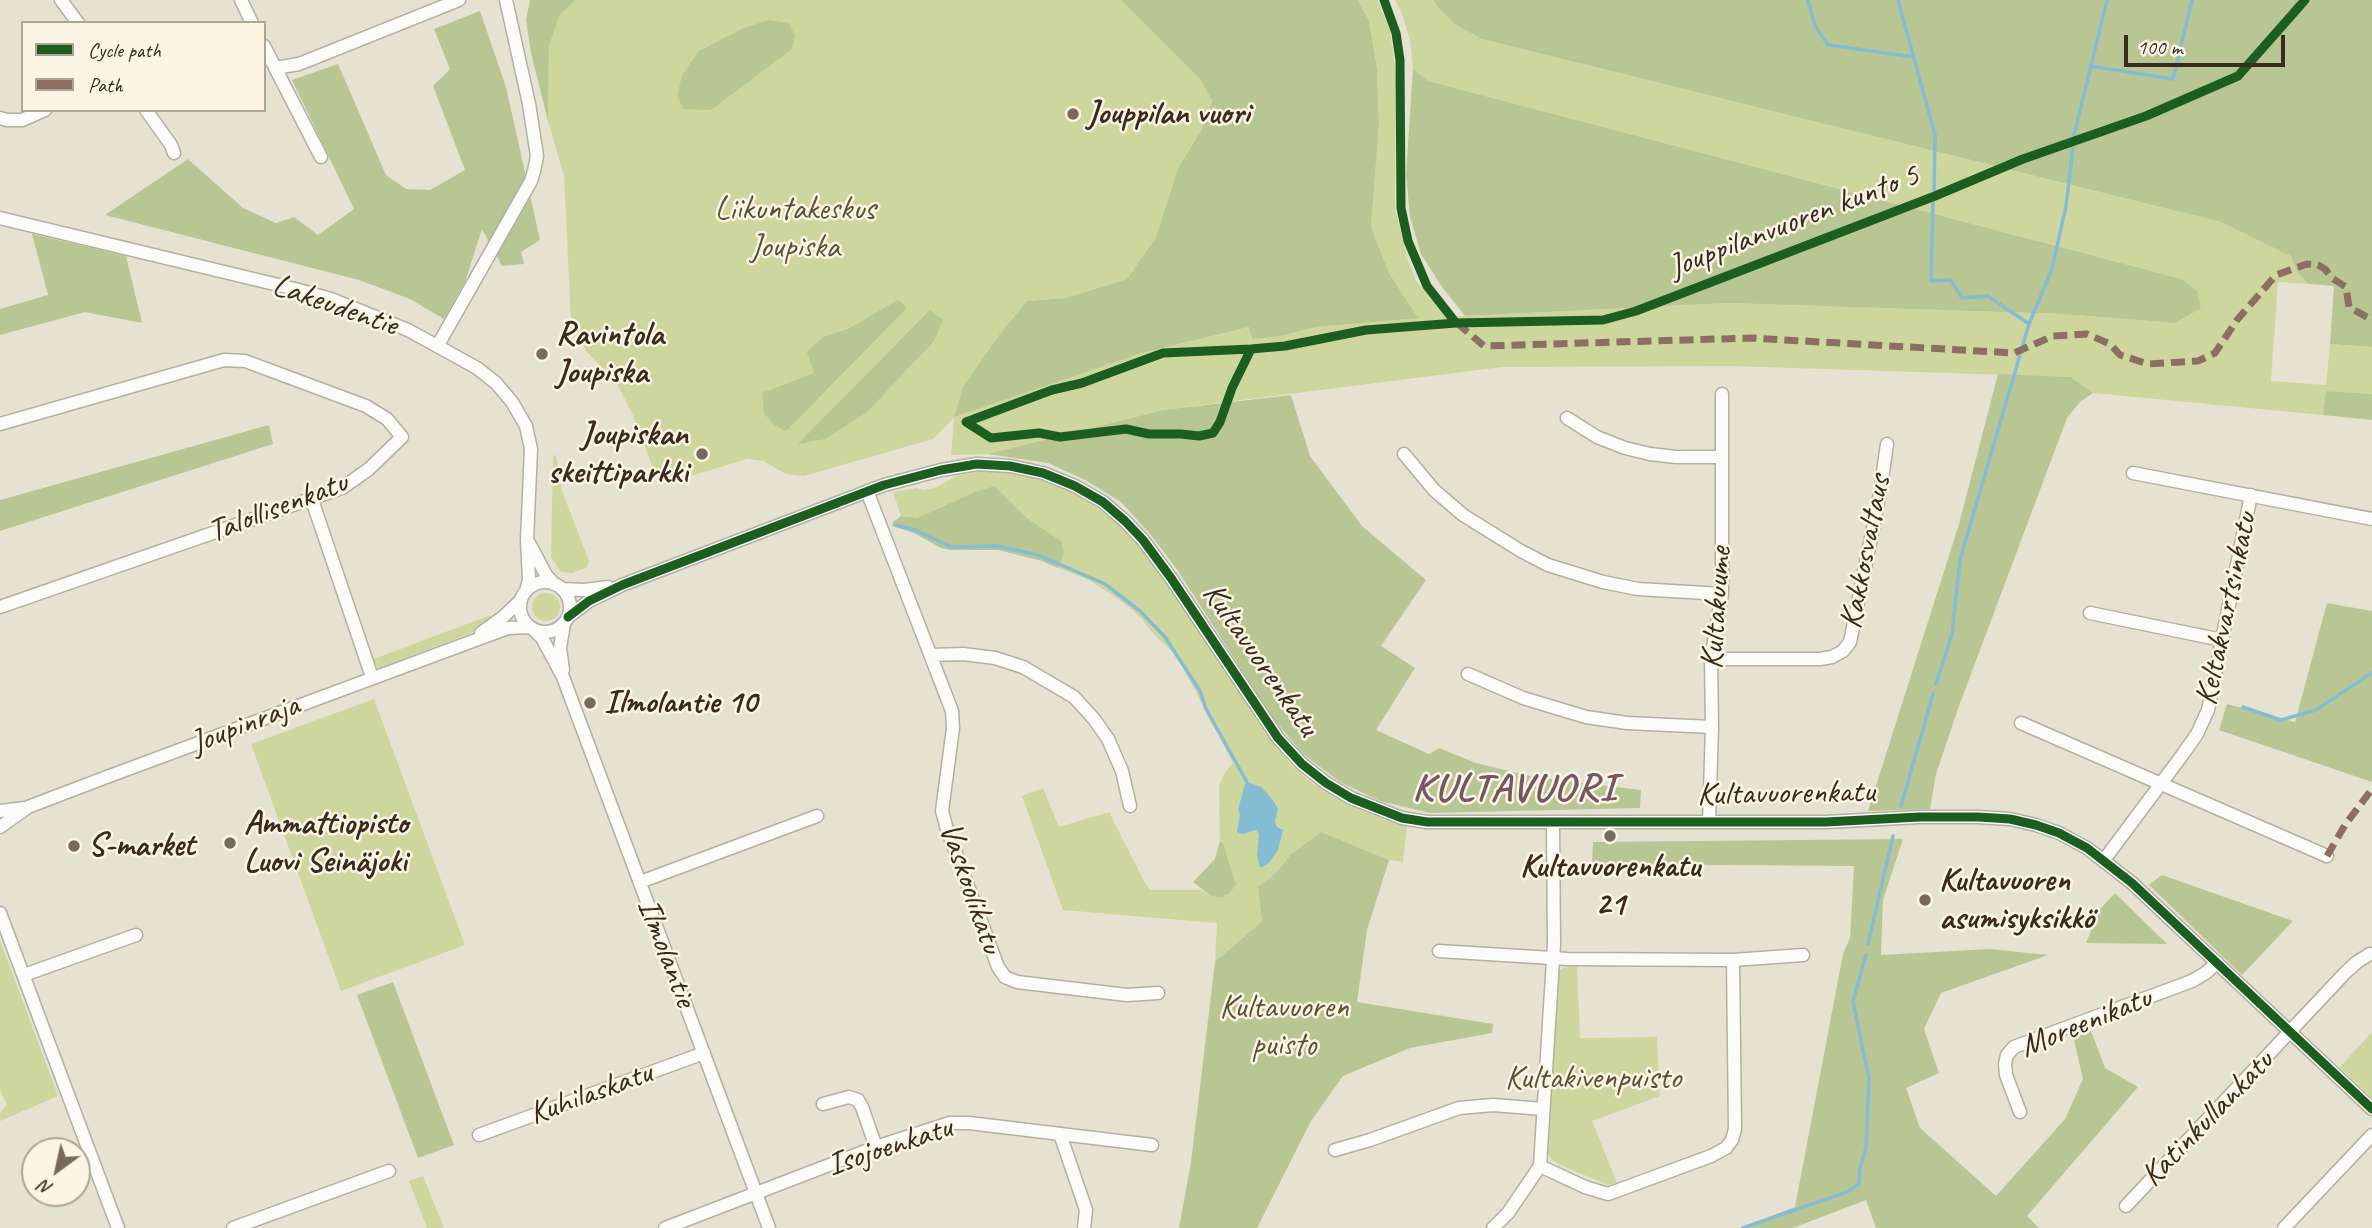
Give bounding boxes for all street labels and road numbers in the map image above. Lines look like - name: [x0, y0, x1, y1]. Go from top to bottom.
- street label: Jouppilanvuoren kunto 5: [1663, 156, 1925, 288]
- street label: Lakeudentie: [267, 266, 403, 346]
- street label: Talollisenkatu: [203, 463, 353, 553]
- street label: Kakkosvaltaus: [1832, 472, 1900, 632]
- street label: Keltakvartsinkatu: [2187, 509, 2267, 709]
- street label: Kultakuume: [1693, 546, 1741, 670]
- street label: Kultavuorenkatu: [1193, 576, 1327, 744]
- street label: Joupinraja: [185, 686, 305, 764]
- street label: Kultavuorenkatu: [1697, 773, 1875, 815]
- street label: Vaskoolikatu: [929, 817, 1011, 959]
- street label: Ilmolantie: [627, 893, 705, 1013]
- street label: Moreenikatu: [2015, 979, 2157, 1067]
- street label: Katinkullankatu: [2133, 1042, 2283, 1196]
- street label: Kuhilaskatu: [524, 1053, 658, 1135]
- street label: Isojoenkatu: [822, 1108, 958, 1186]

